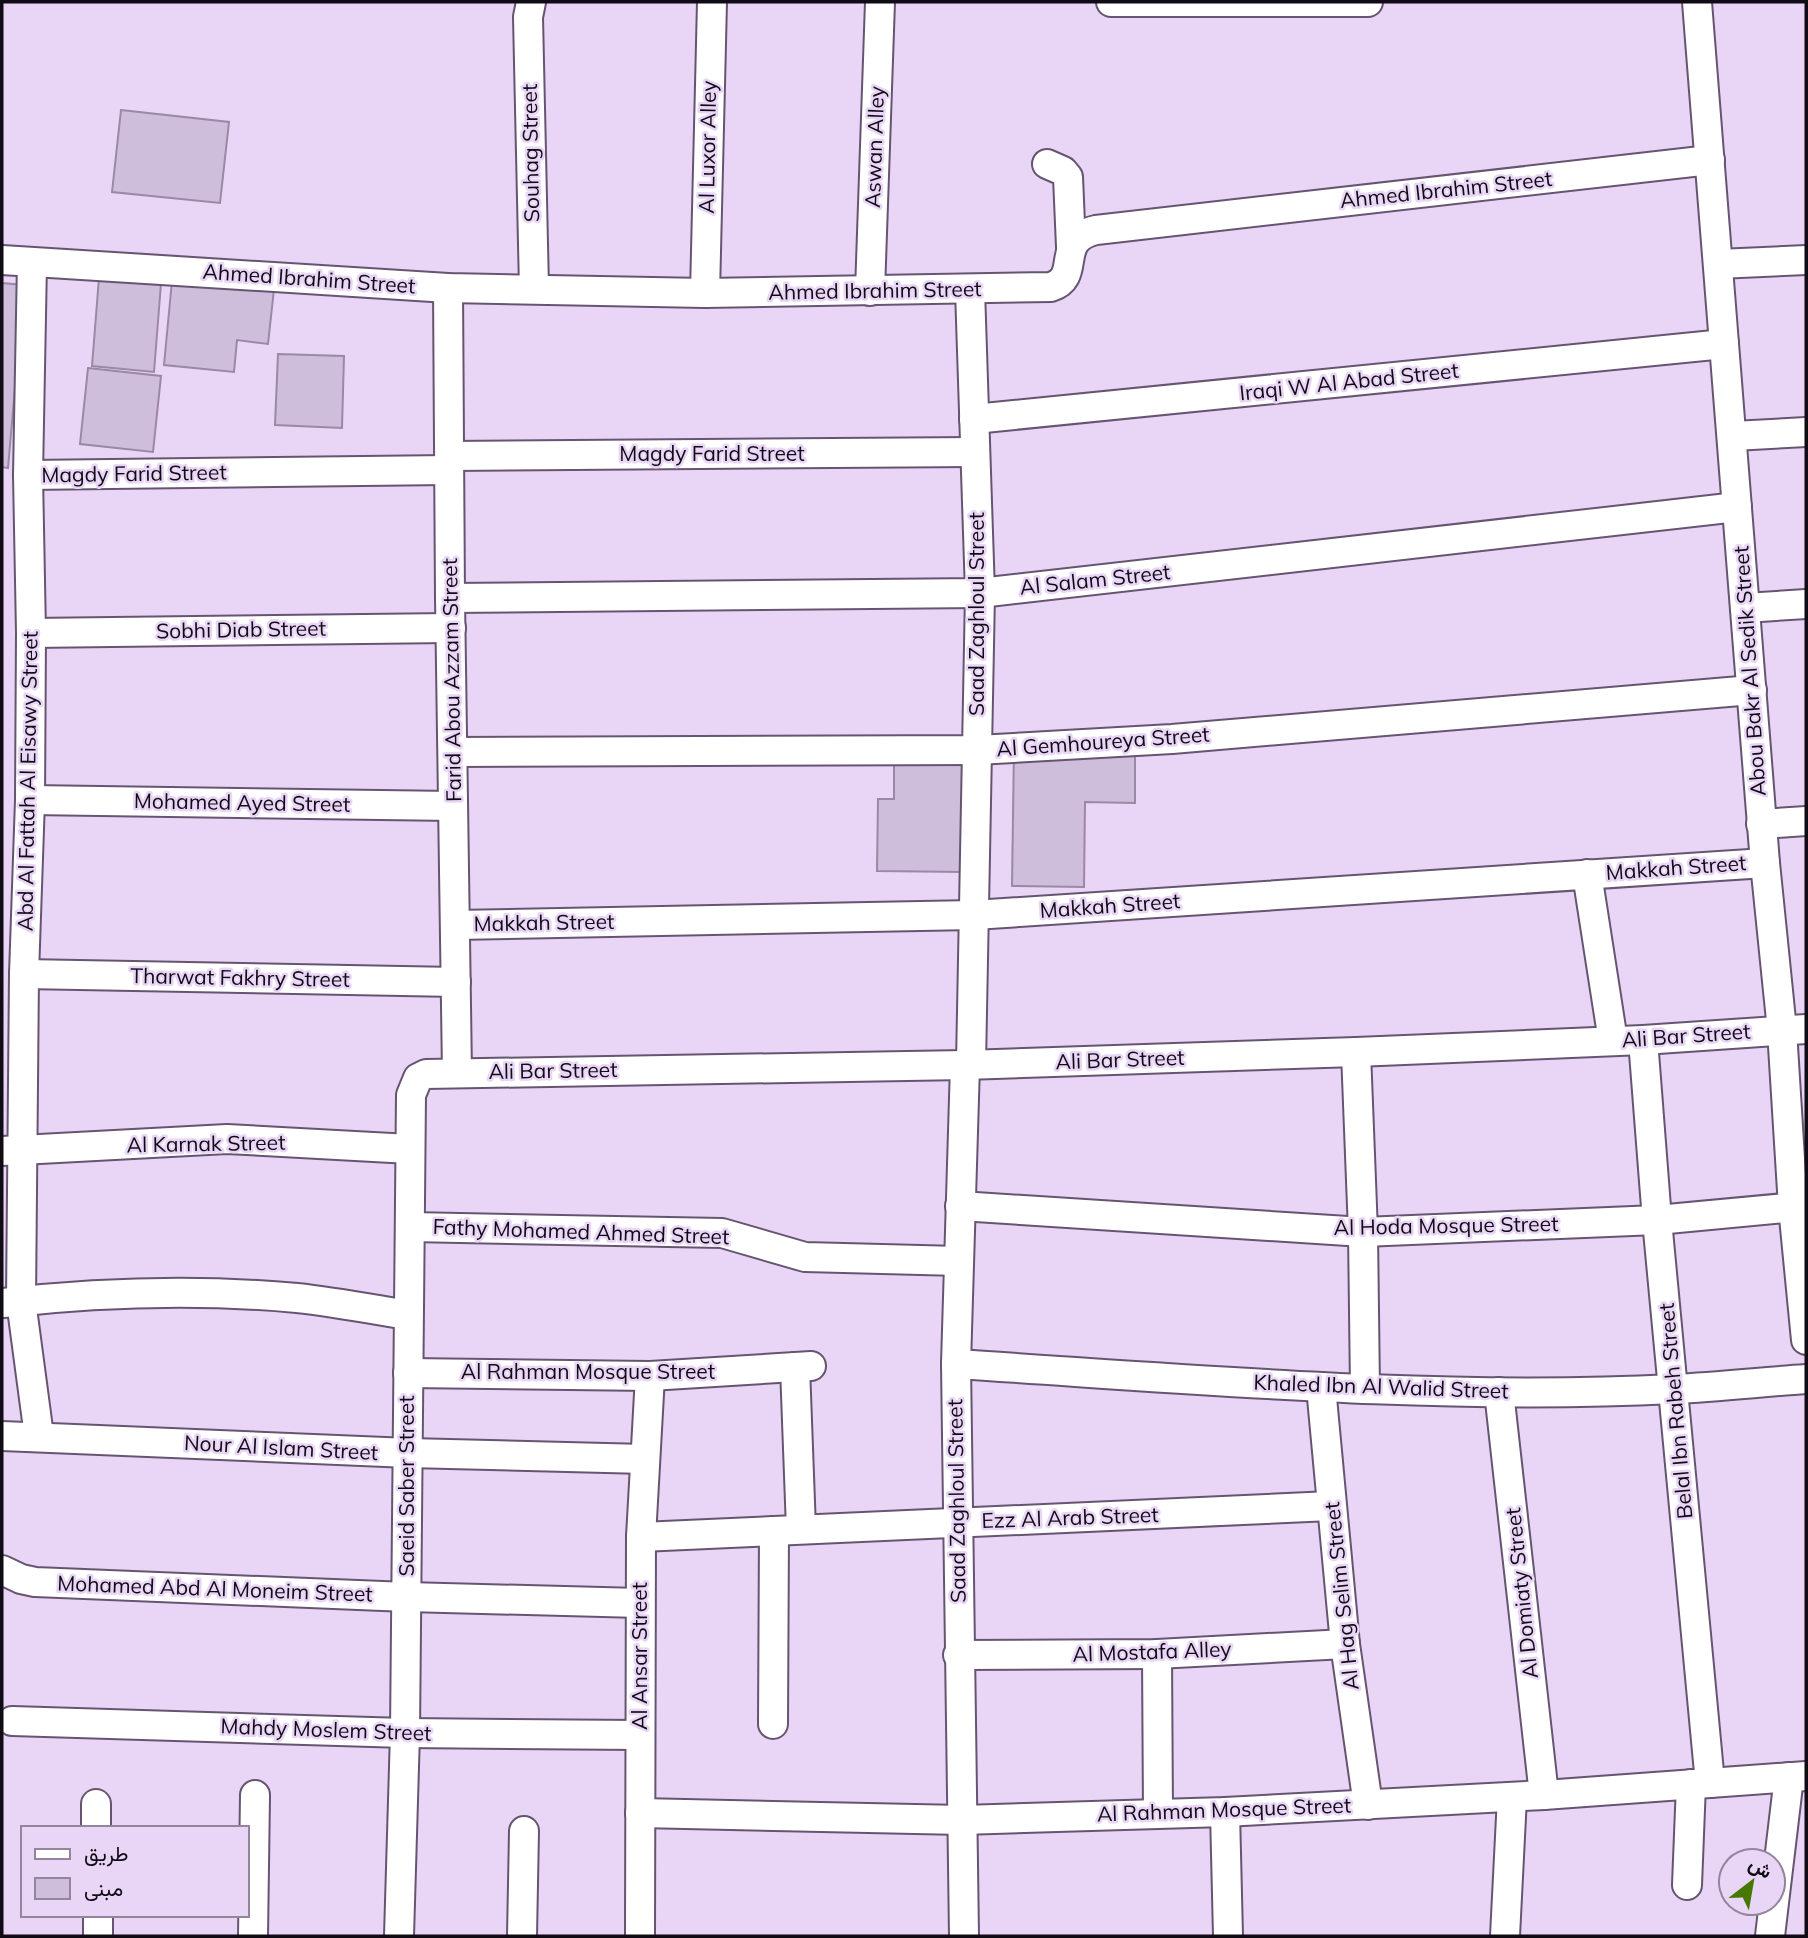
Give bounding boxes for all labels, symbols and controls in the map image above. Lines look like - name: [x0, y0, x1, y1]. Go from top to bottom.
- street label: Al Luxor Alley: [693, 80, 721, 214]
- street label: Souhag Street: [516, 84, 544, 222]
- street label: Aswan Alley: [859, 86, 889, 208]
- street label: Ahmed Ibrahim Street: [1339, 165, 1553, 213]
- street label: Ahmed Ibrahim Street: [202, 258, 416, 298]
- street label: Ahmed Ibrahim Street: [768, 275, 982, 305]
- street label: Iraqi W Al Abad Street: [1238, 357, 1460, 405]
- street label: Magdy Farid Street: [619, 440, 805, 466]
- street label: Magdy Farid Street: [41, 458, 227, 488]
- street label: Saad Zaghloul Street: [963, 512, 989, 716]
- street label: Abou Bakr Al Sedik Street: [1727, 545, 1771, 797]
- street label: Farid Abou Azzam Street: [436, 558, 466, 802]
- street label: Al Salam Street: [1018, 558, 1171, 600]
- street label: Sobhi Diab Street: [156, 615, 326, 643]
- street label: Abd Al Fattah Al Eisawy Street: [11, 631, 43, 931]
- street label: Al Gemhoureya Street: [996, 721, 1210, 761]
- street label: Mohamed Ayed Street: [134, 787, 350, 817]
- street label: Makkah Street: [1605, 849, 1747, 885]
- street label: Makkah Street: [1039, 887, 1181, 923]
- street label: Makkah Street: [473, 908, 615, 936]
- street label: Tharwat Fakhry Street: [130, 962, 350, 992]
- street label: Ali Bar Street: [1621, 1018, 1751, 1052]
- street label: Ali Bar Street: [1055, 1044, 1185, 1074]
- street label: Ali Bar Street: [488, 1056, 618, 1084]
- street label: Al Karnak Street: [126, 1129, 286, 1157]
- street label: Al Hoda Mosque Street: [1333, 1210, 1559, 1240]
- street label: Fathy Mohamed Ahmed Street: [432, 1213, 730, 1249]
- street label: Belal Ibn Rabeh Street: [1653, 1302, 1697, 1520]
- street label: Al Rahman Mosque Street: [461, 1358, 715, 1384]
- street label: Khaled Ibn Al Walid Street: [1253, 1369, 1509, 1403]
- street label: Saeid Saber Street: [393, 1395, 419, 1577]
- street label: Saad Zaghloul Street: [941, 1399, 971, 1603]
- street label: Nour Al Islam Street: [183, 1429, 379, 1465]
- street label: Ezz Al Arab Street: [981, 1501, 1159, 1533]
- street label: Al Hag Selim Street: [1318, 1501, 1364, 1692]
- street label: Al Domiaty Street: [1499, 1506, 1543, 1680]
- street label: Mohamed Abd Al Moneim Street: [57, 1570, 373, 1607]
- street label: Al Ansar Street: [626, 1582, 652, 1730]
- street label: Al Mostafa Alley: [1072, 1635, 1232, 1667]
- street label: Mahdy Moslem Street: [220, 1712, 432, 1746]
- street label: Al Rahman Mosque Street: [1096, 1792, 1351, 1826]
- legend: [21, 1826, 248, 1917]
- text: طريق: [84, 1840, 129, 1867]
- north arrow: [1717, 1847, 1787, 1917]
- text: ش: [1745, 1851, 1777, 1884]
- text: مبنى: [84, 1875, 123, 1901]

